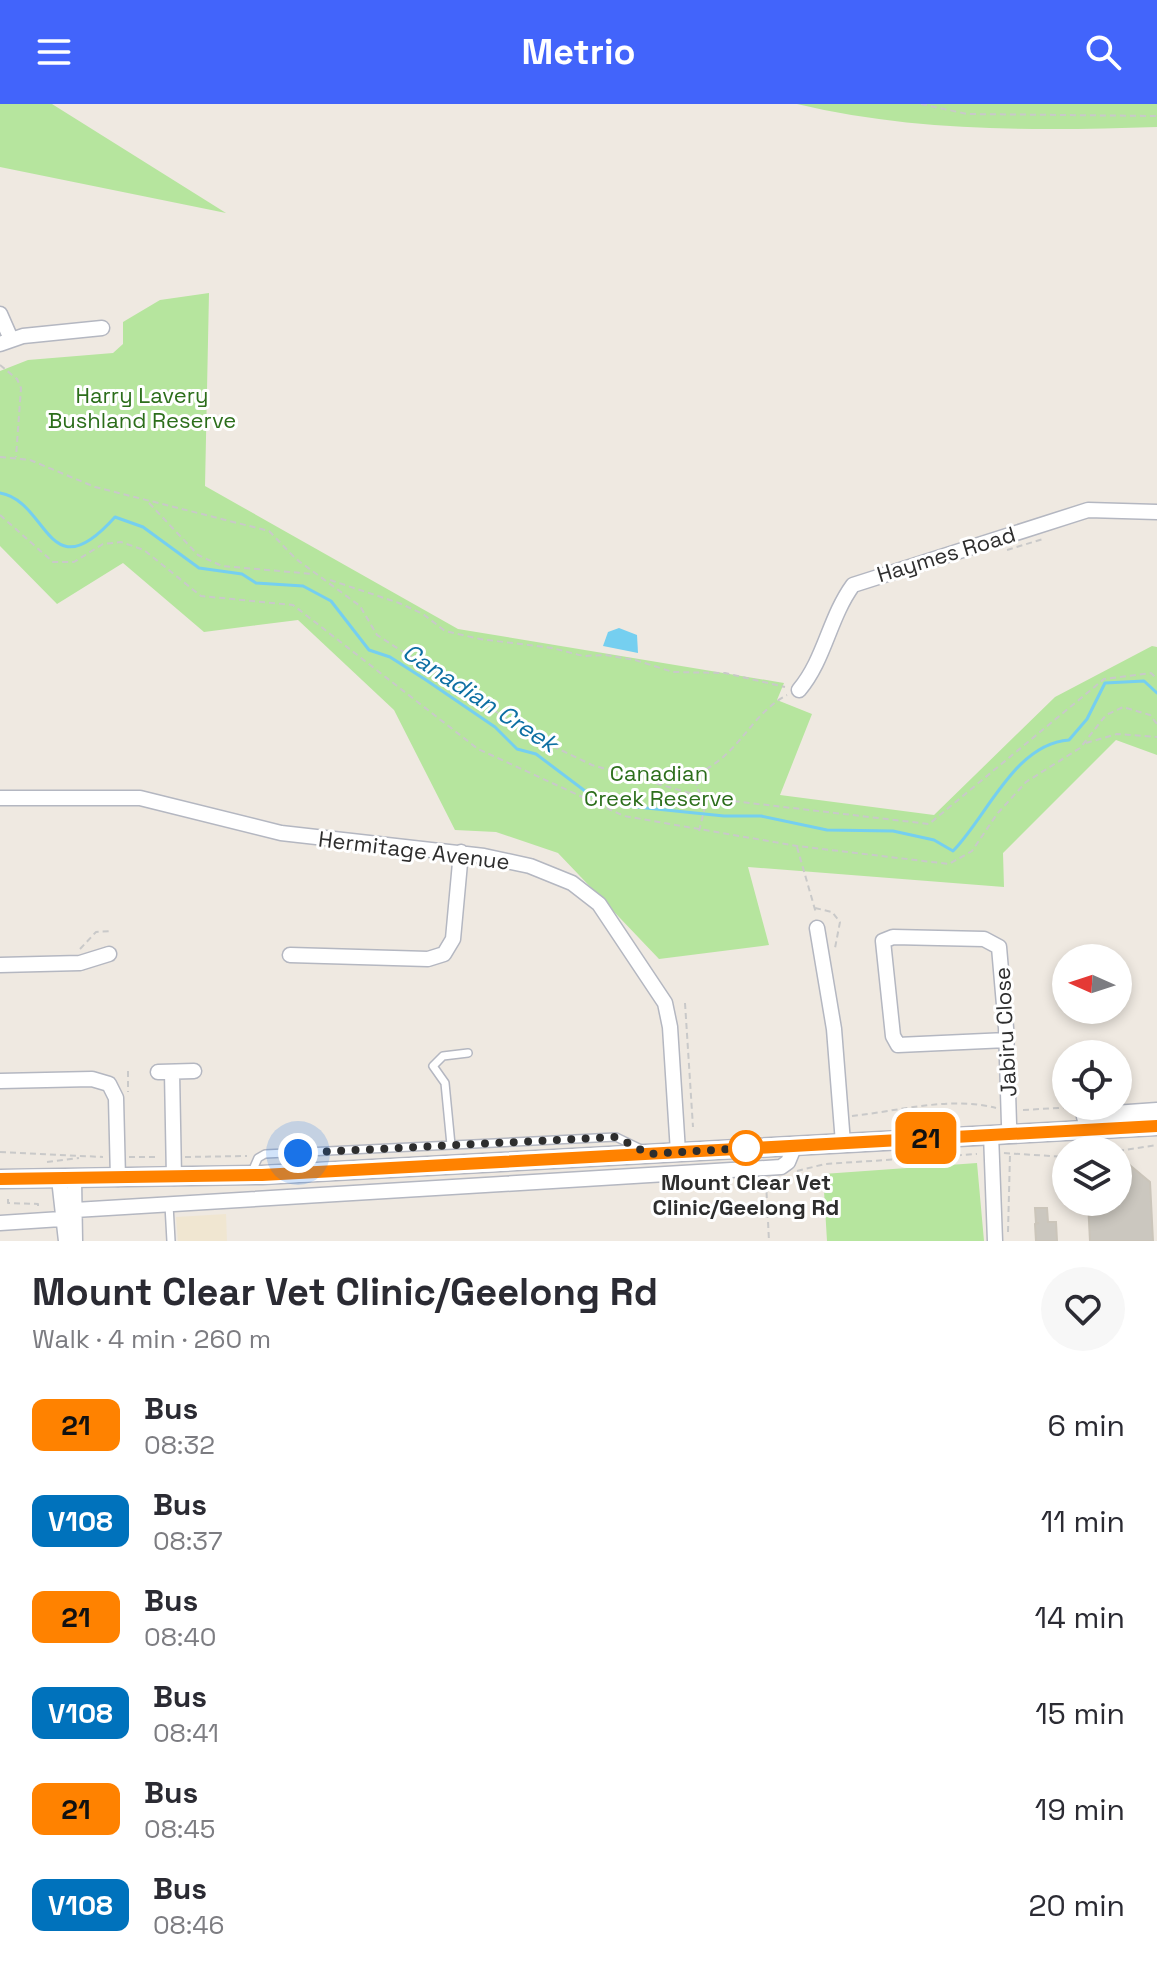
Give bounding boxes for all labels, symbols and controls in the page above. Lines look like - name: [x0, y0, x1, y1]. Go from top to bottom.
- text: Metrio: [521, 29, 636, 75]
- icon: menu: [32, 30, 76, 74]
- icon: search: [1081, 30, 1125, 74]
- park label: Harry Lavery Bushland Reserve: [48, 381, 236, 434]
- street label: Haymes Road: [873, 520, 1019, 588]
- water label: Canadian Creek: [397, 636, 566, 761]
- park label: Canadian Creek Reserve: [584, 759, 734, 812]
- street label: Hermitage Avenue: [317, 824, 511, 876]
- north arrow: [1052, 944, 1132, 1024]
- map controls: [1052, 944, 1132, 1216]
- street label: Jabiru Close: [988, 966, 1022, 1098]
- button: locate: [1052, 1040, 1132, 1120]
- line badge: 21: [890, 1112, 962, 1164]
- text: 21: [911, 1120, 941, 1156]
- marker: Mount Clear Vet Clinic/Geelong Rd: [729, 1131, 763, 1165]
- your location: [278, 1133, 318, 1173]
- button: layers: [1052, 1136, 1132, 1216]
- place label: Mount Clear Vet Clinic/Geelong Rd: [653, 1168, 839, 1221]
- button: heart: [1041, 1267, 1125, 1351]
- text: Mount Clear Vet Clinic/Geelong Rd: [32, 1268, 658, 1316]
- text: Walk · 4 min · 260 m: [32, 1322, 271, 1356]
- text: Bus: [144, 1389, 198, 1428]
- text: 6 min: [1047, 1406, 1125, 1445]
- text: 21: [61, 1407, 91, 1443]
- text: 08:32: [144, 1428, 215, 1462]
- text: Bus: [153, 1485, 207, 1524]
- text: 11 min: [1041, 1502, 1125, 1541]
- text: V108: [48, 1503, 113, 1539]
- text: 08:37: [153, 1524, 223, 1558]
- text: Bus: [144, 1581, 198, 1620]
- text: 14 min: [1034, 1598, 1125, 1637]
- text: 21: [61, 1599, 91, 1635]
- text: 08:40: [144, 1620, 216, 1654]
- text: Bus: [153, 1677, 207, 1716]
- text: 15 min: [1035, 1694, 1125, 1733]
- text: V108: [48, 1695, 113, 1731]
- text: 08:41: [153, 1716, 219, 1750]
- text: Bus: [144, 1773, 198, 1812]
- text: 19 min: [1035, 1790, 1125, 1829]
- text: 21: [61, 1791, 91, 1827]
- text: 08:45: [144, 1812, 215, 1846]
- text: Bus: [153, 1869, 207, 1908]
- text: 20 min: [1028, 1886, 1125, 1925]
- text: V108: [48, 1887, 113, 1923]
- text: 08:46: [153, 1908, 225, 1942]

